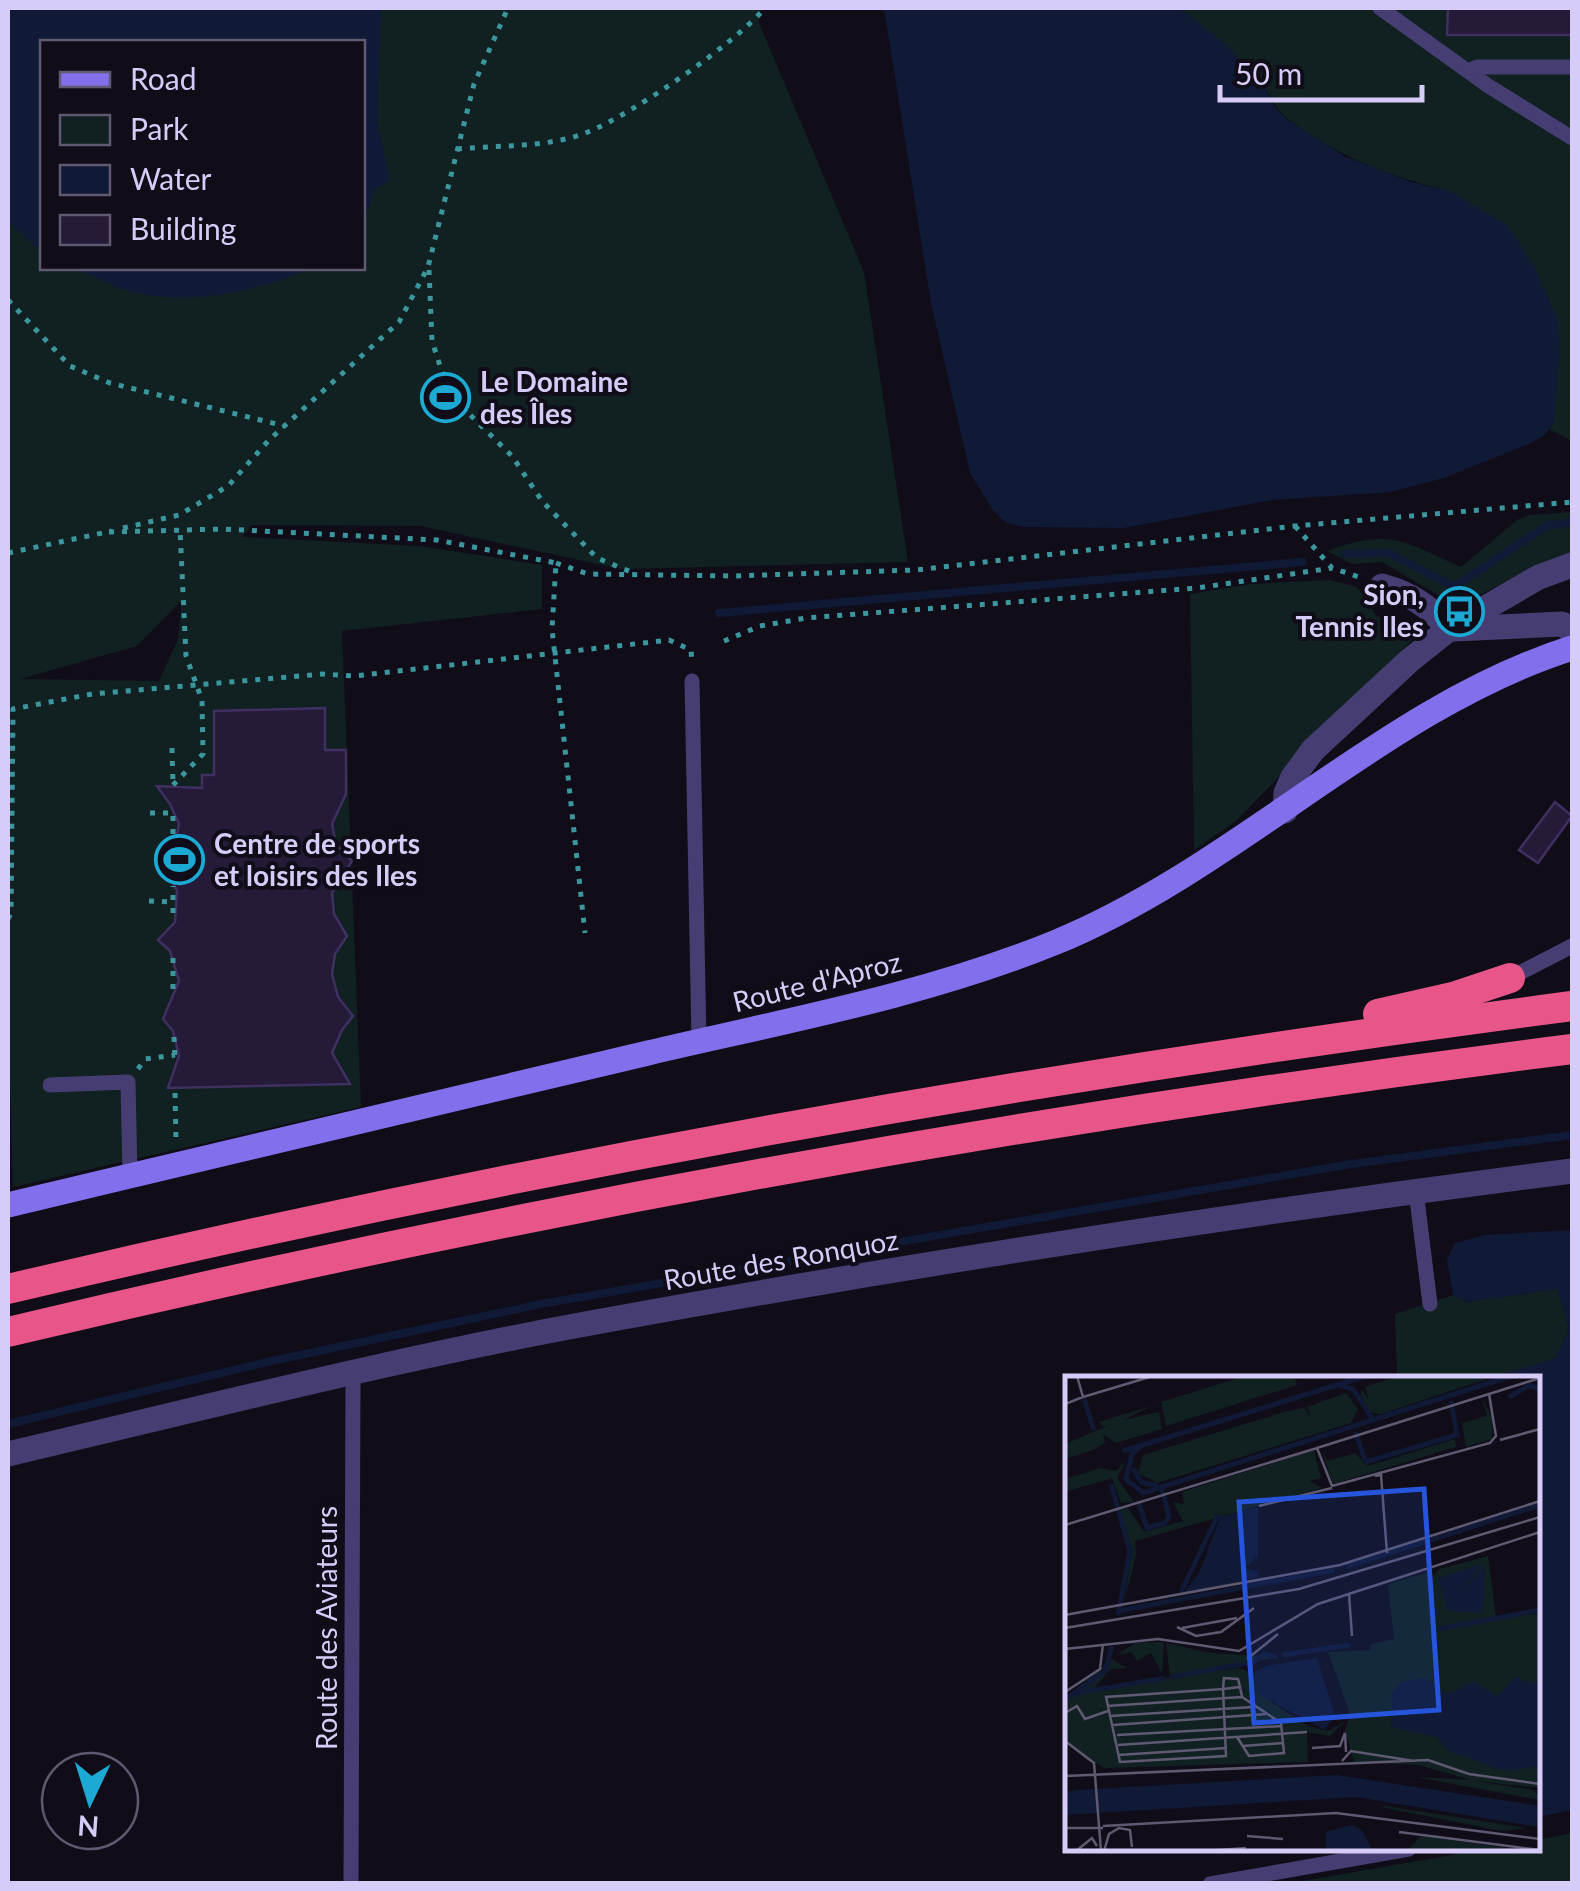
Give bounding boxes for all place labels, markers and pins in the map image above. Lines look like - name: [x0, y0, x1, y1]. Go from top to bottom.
- place label: Le Domaine des Îles: [480, 364, 628, 430]
- sports icon: Le Domaine des Îles: [419, 372, 471, 424]
- place label: Sion, Tennis Iles: [1296, 577, 1424, 643]
- bus stop icon: Sion, Tennis Iles: [1433, 585, 1485, 637]
- place label: Centre de sports et loisirs des Iles: [214, 826, 420, 892]
- sports icon: Centre de sports et loisirs des Iles: [153, 834, 205, 886]

